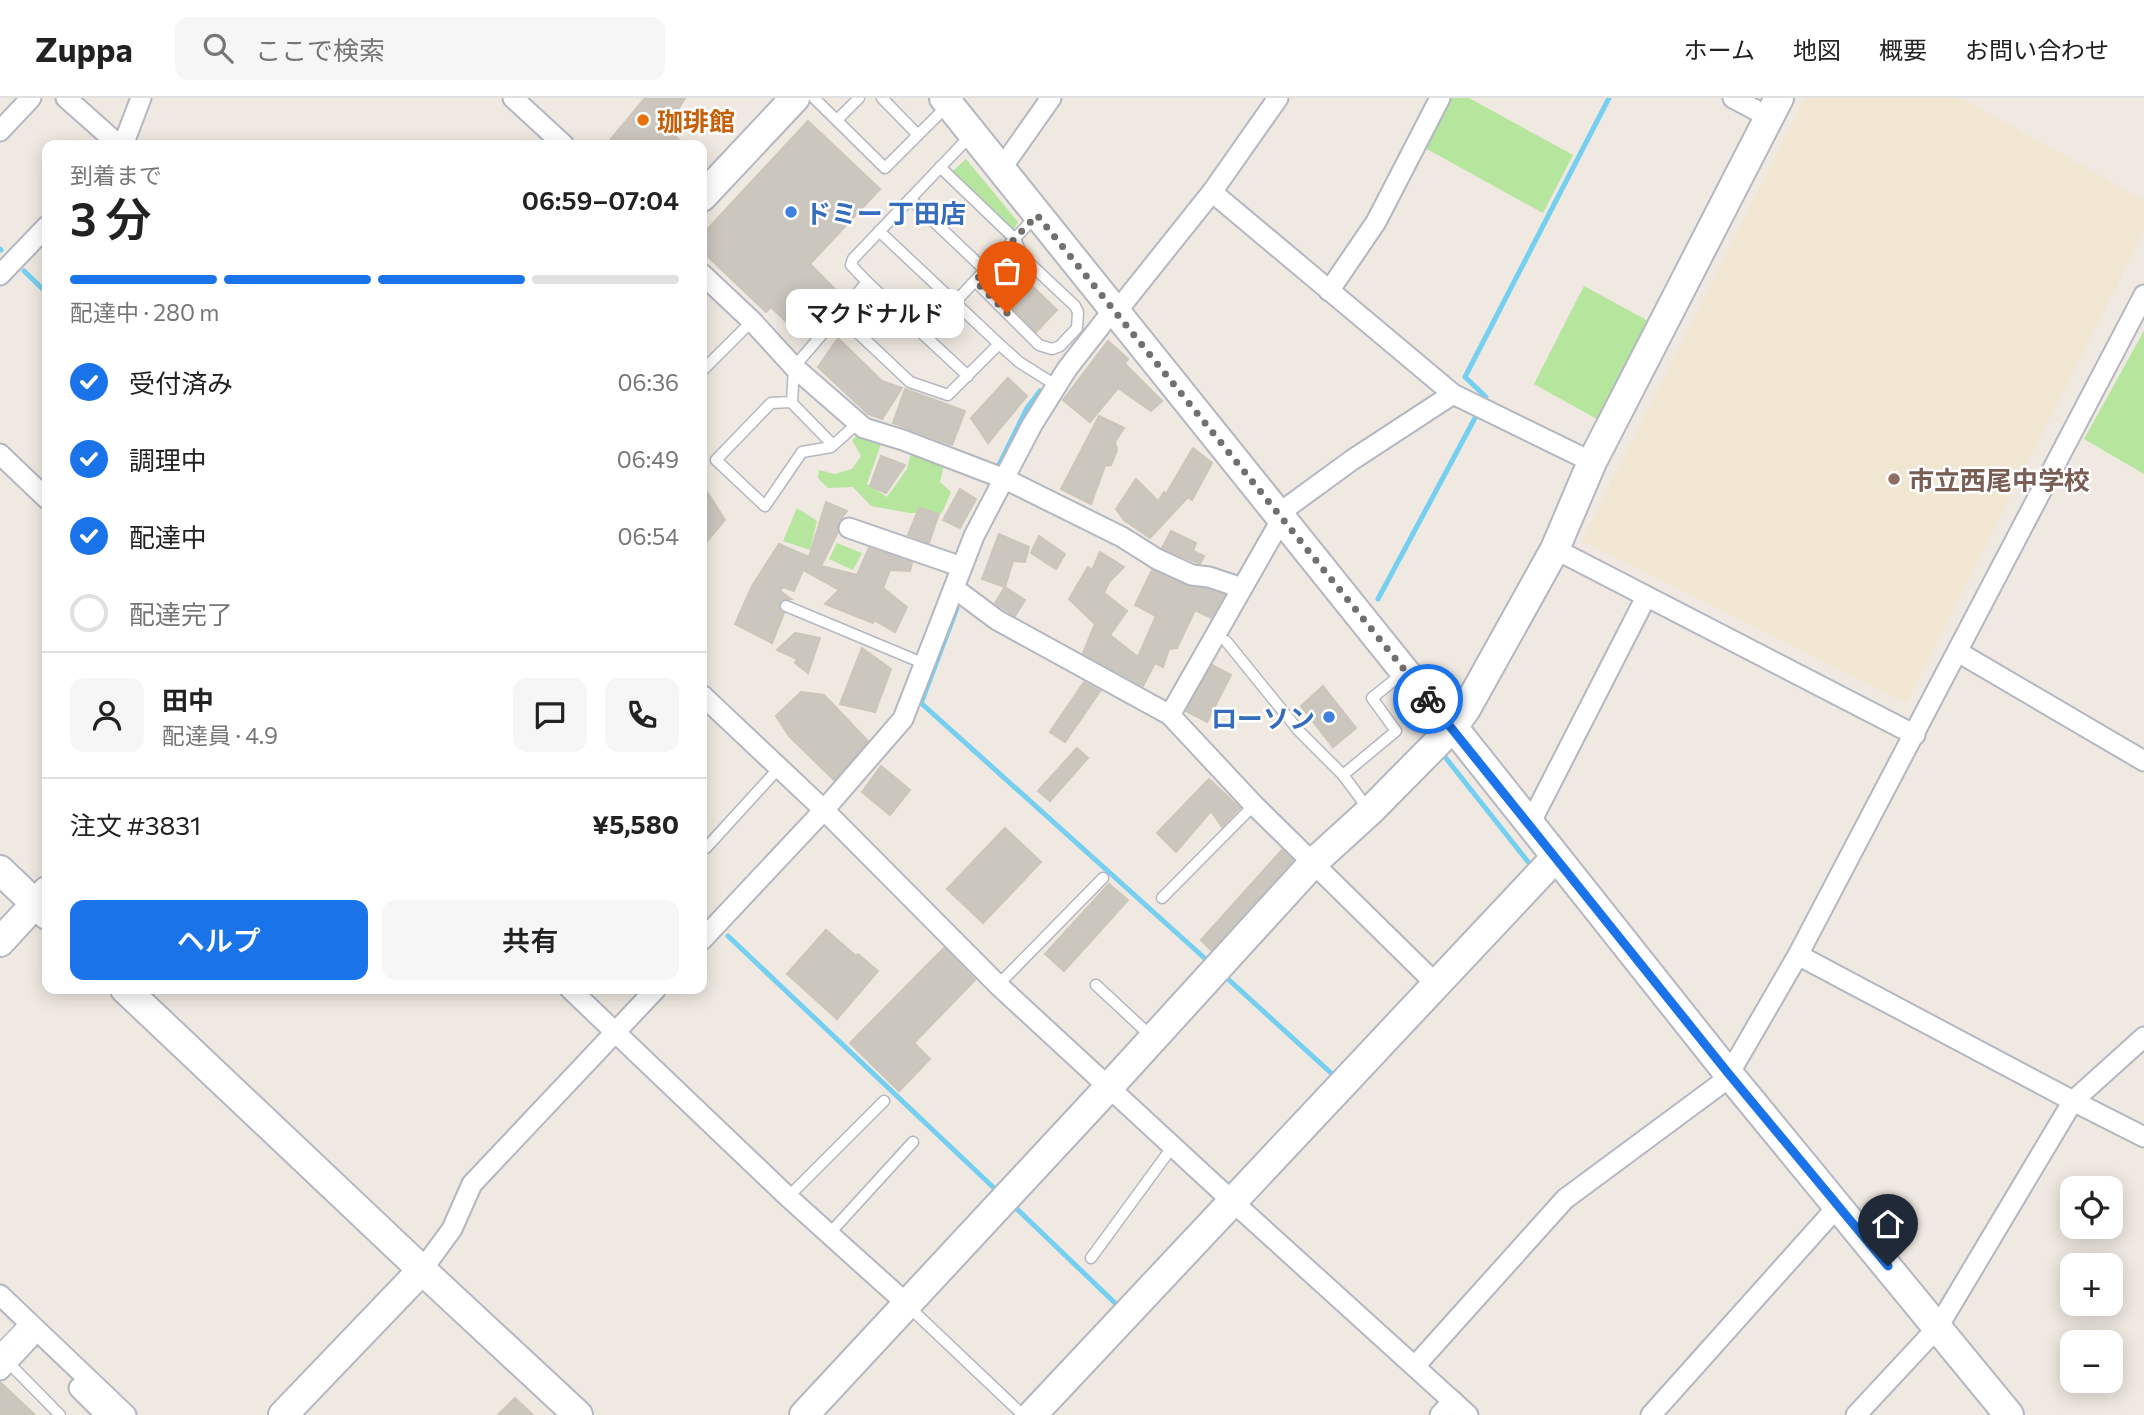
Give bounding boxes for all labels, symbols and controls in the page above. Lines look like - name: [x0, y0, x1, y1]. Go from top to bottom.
- search box: [175, 17, 665, 80]
- text: Zuppa: [35, 28, 133, 69]
- icon: search: [199, 29, 237, 67]
- text: ここで検索: [255, 34, 385, 65]
- text: ホーム: [1684, 35, 1755, 64]
- text: 地図: [1793, 35, 1841, 64]
- text: 概要: [1879, 35, 1927, 64]
- text: お問い合わせ: [1965, 35, 2109, 64]
- place label: 珈琲館: [657, 105, 735, 136]
- marker: 珈琲館: [635, 112, 651, 128]
- text: 到着まで: [70, 161, 162, 189]
- text: 06:59–07:04: [522, 184, 679, 215]
- text: 3 分: [70, 189, 151, 245]
- place label: ドミー 丁田店: [805, 197, 966, 228]
- marker: ドミー 丁田店: [783, 204, 799, 220]
- pin: [977, 241, 1037, 313]
- icon: bag: [988, 252, 1026, 290]
- callout: マクドナルド: [786, 288, 965, 338]
- text: 配達中 · 280 m: [70, 298, 219, 326]
- text: マクドナルド: [806, 299, 944, 327]
- icon: check: [70, 363, 108, 401]
- text: 受付済み: [129, 367, 233, 398]
- text: 06:36: [618, 368, 679, 396]
- icon: check: [70, 440, 108, 478]
- text: 調理中: [129, 444, 207, 475]
- text: 06:49: [617, 445, 679, 473]
- place label: 市立西尾中学校: [1908, 464, 2090, 495]
- marker: 市立西尾中学校: [1886, 471, 1902, 487]
- icon: check: [70, 517, 108, 555]
- text: 配達中: [129, 521, 207, 552]
- text: 06:54: [618, 522, 679, 550]
- text: 配達完了: [129, 598, 233, 629]
- courier: [1393, 664, 1463, 734]
- button: person: [70, 678, 144, 752]
- button: chat: [513, 678, 587, 752]
- button: phone: [605, 678, 679, 752]
- icon: bike: [1409, 680, 1447, 718]
- text: 田中: [162, 684, 214, 715]
- place label: ローソン: [1211, 702, 1315, 733]
- marker: ローソン: [1321, 709, 1337, 725]
- text: 配達員 · 4.9: [162, 721, 278, 749]
- text: ¥5,580: [592, 808, 679, 839]
- text: 注文 #3831: [70, 809, 201, 840]
- button: ヘルプ: [70, 900, 368, 980]
- button: 共有: [382, 900, 679, 980]
- map controls: [2060, 1176, 2123, 1393]
- button: locate: [2060, 1176, 2123, 1239]
- pin: [1858, 1194, 1918, 1266]
- icon: home: [1869, 1205, 1907, 1243]
- button: +: [2060, 1253, 2123, 1316]
- button: −: [2060, 1330, 2123, 1393]

